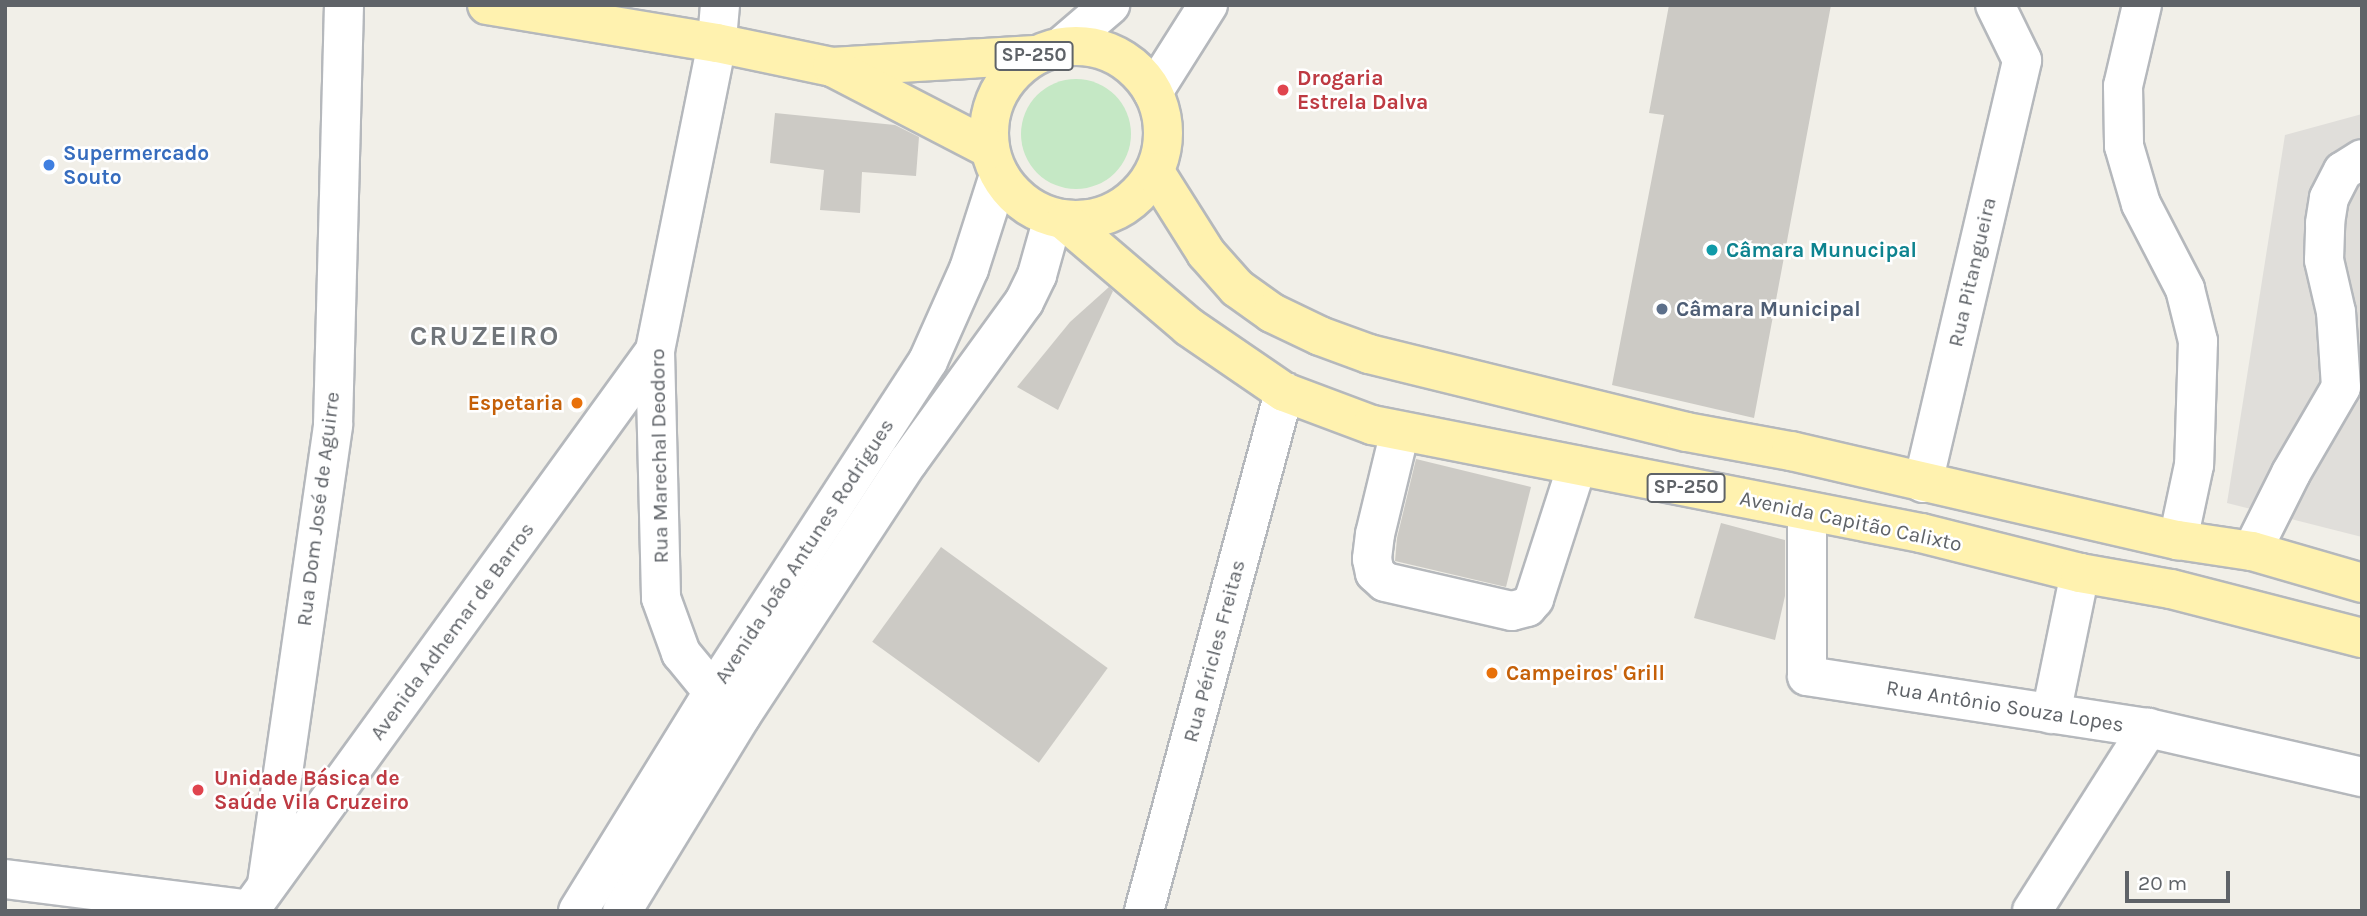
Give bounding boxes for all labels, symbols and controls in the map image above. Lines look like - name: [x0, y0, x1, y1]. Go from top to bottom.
- road number: SP-250: [994, 40, 1074, 72]
- place label: Drogaria Estrela Dalva: [1297, 65, 1428, 115]
- marker: Drogaria Estrela Dalva: [1275, 82, 1291, 98]
- place label: Supermercado Souto: [63, 140, 209, 190]
- marker: Supermercado Souto: [41, 157, 57, 173]
- street label: Rua Pitangueira: [1943, 195, 2001, 349]
- place label: Câmara Munucipal: [1726, 237, 1917, 263]
- marker: Câmara Munucipal: [1704, 242, 1720, 258]
- place label: Câmara Municipal: [1676, 296, 1861, 322]
- marker: Câmara Municipal: [1654, 301, 1670, 317]
- district label: CRUZEIRO: [411, 319, 559, 353]
- street label: Rua Marechal Deodoro: [645, 348, 673, 564]
- street label: Rua Dom José de Aguirre: [291, 390, 345, 628]
- place label: Espetaria: [468, 390, 563, 416]
- marker: Espetaria: [569, 395, 585, 411]
- street label: Avenida João Antunes Rodrigues: [709, 414, 899, 688]
- road number: SP-250: [1646, 472, 1726, 503]
- street label: Avenida Capitão Calixto: [1738, 485, 1964, 557]
- street label: Avenida Adhemar de Barros: [364, 517, 540, 745]
- street label: Rua Péricles Freitas: [1177, 557, 1251, 745]
- place label: Campeiros' Grill: [1506, 660, 1665, 686]
- marker: Campeiros' Grill: [1484, 665, 1500, 681]
- street label: Rua Antônio Souza Lopes: [1884, 675, 2126, 737]
- place label: Unidade Básica de Saúde Vila Cruzeiro: [214, 765, 409, 815]
- marker: Unidade Básica de Saúde Vila Cruzeiro: [188, 780, 208, 800]
- scale bar: [2129, 856, 2234, 900]
- text: 20 m: [2138, 871, 2187, 895]

